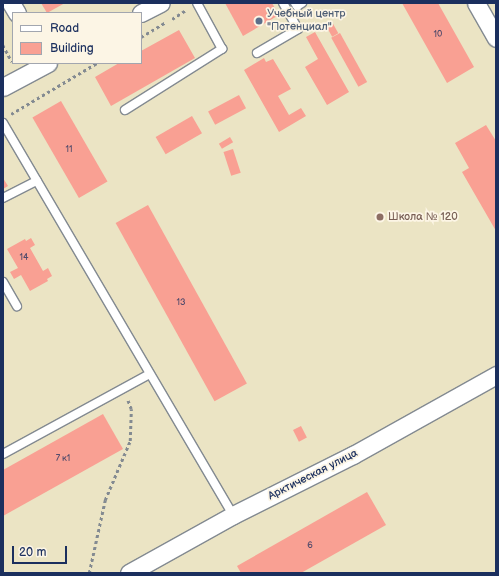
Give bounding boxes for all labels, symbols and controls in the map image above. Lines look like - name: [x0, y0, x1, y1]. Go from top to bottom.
- place label: Учебный центр "Потенциал": [267, 8, 346, 34]
- legend: [12, 12, 142, 64]
- marker: Учебный центр "Потенциал": [254, 16, 264, 26]
- text: Road: [50, 21, 79, 36]
- house number: 10: [434, 30, 442, 40]
- text: Building: [50, 41, 94, 56]
- house number: 11: [66, 145, 72, 155]
- place label: Школа № 120: [388, 210, 458, 224]
- marker: Школа № 120: [375, 212, 385, 222]
- house number: 14: [20, 253, 28, 263]
- house number: 13: [176, 298, 186, 308]
- street label: Арктическая улица: [266, 447, 360, 503]
- house number: 7 к1: [55, 454, 71, 464]
- scale bar: [14, 538, 69, 564]
- house number: 6: [307, 541, 313, 551]
- text: 20 m: [19, 545, 46, 560]

